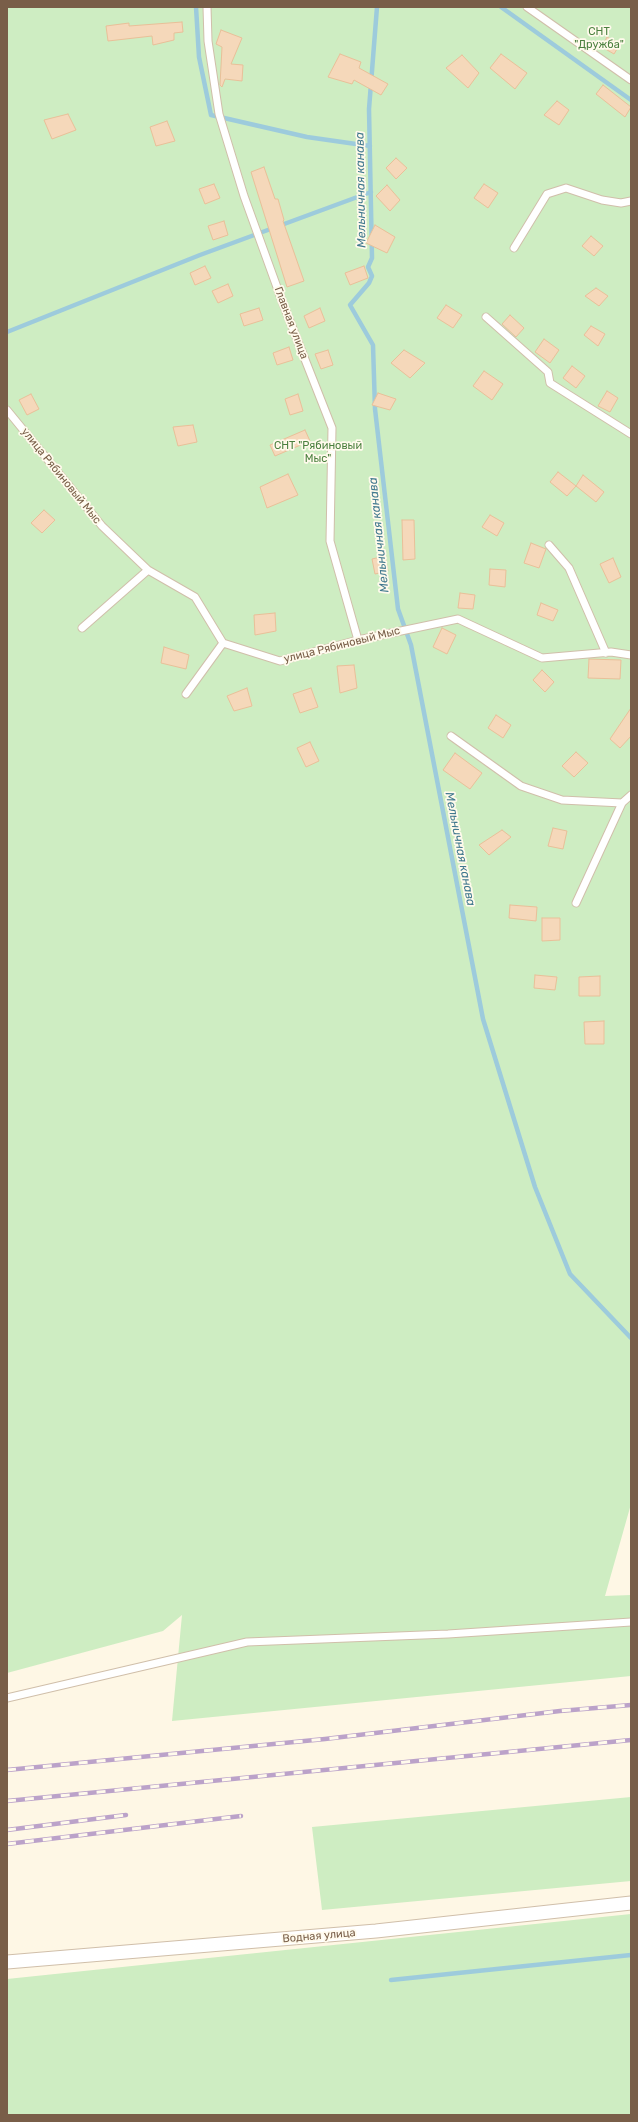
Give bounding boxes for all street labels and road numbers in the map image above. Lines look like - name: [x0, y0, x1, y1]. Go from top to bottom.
- street label: Главная улица: [271, 285, 311, 361]
- street label: улица Рябиновый Мыс: [18, 425, 104, 527]
- street label: улица Рябиновый Мыс: [282, 624, 402, 666]
- street label: Водная улица: [282, 1926, 356, 1946]

